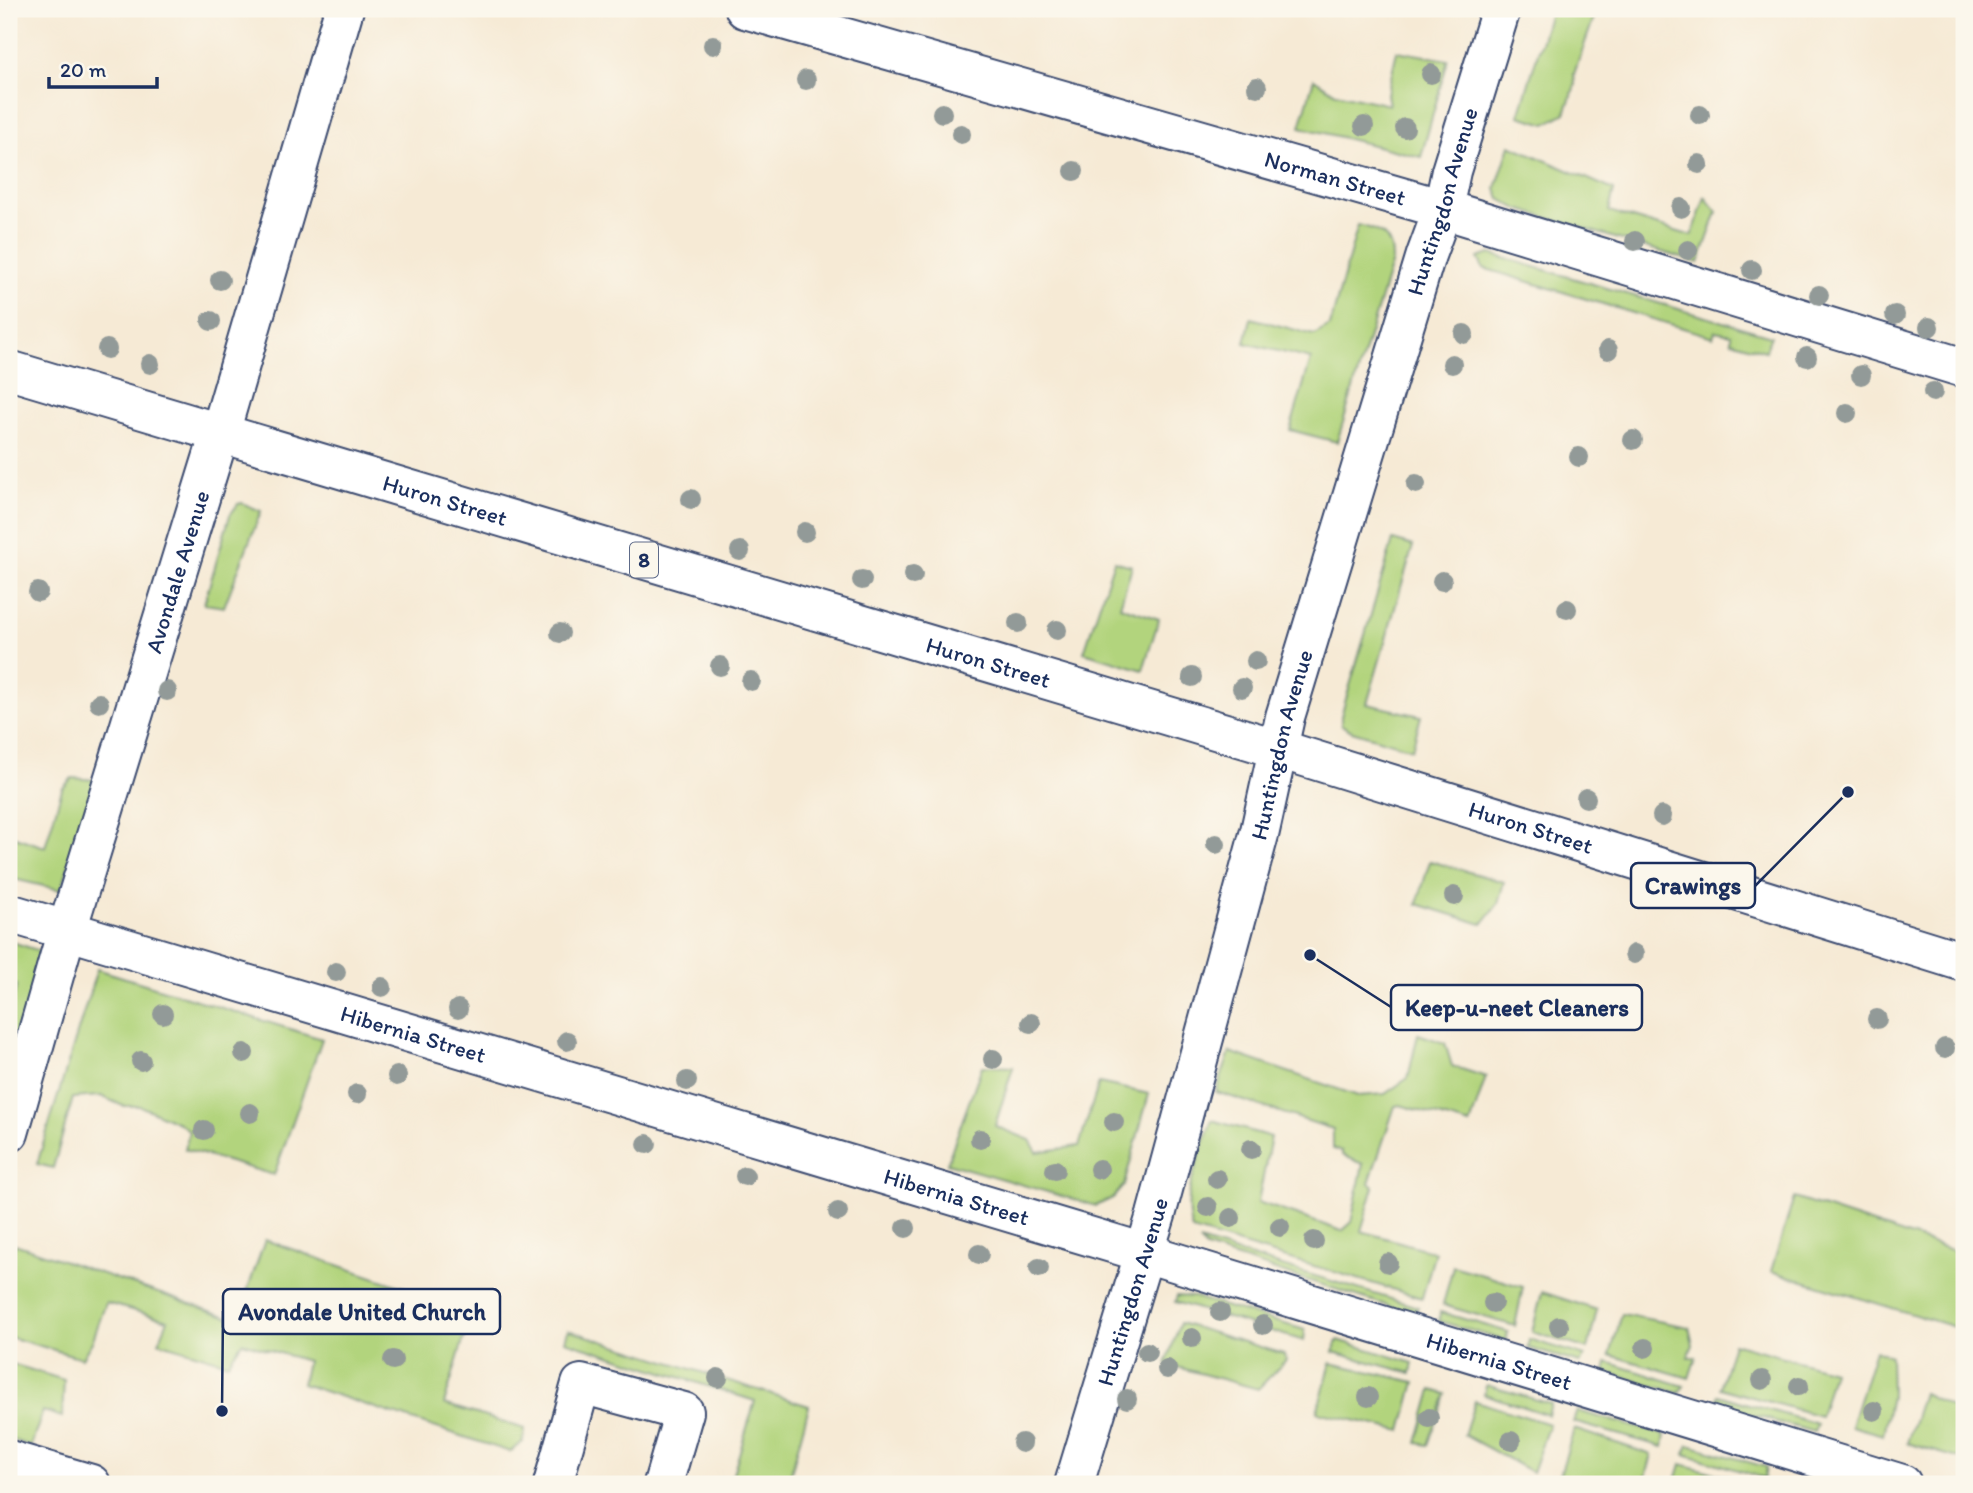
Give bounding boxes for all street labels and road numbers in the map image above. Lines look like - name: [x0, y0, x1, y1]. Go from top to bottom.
- street label: Huntingdon Avenue: [1401, 104, 1484, 299]
- street label: Norman Street: [1261, 145, 1409, 212]
- street label: Huron Street: [379, 468, 511, 532]
- street label: Avondale Avenue: [139, 487, 215, 656]
- road number: 8: [630, 542, 658, 578]
- street label: Huron Street: [923, 630, 1054, 694]
- street label: Huntingdon Avenue: [1244, 646, 1319, 843]
- street label: Huron Street: [1465, 795, 1597, 860]
- street label: Hibernia Street: [337, 999, 490, 1069]
- street label: Hibernia Street: [880, 1162, 1033, 1232]
- street label: Huntingdon Avenue: [1091, 1195, 1174, 1389]
- street label: Hibernia Street: [1423, 1326, 1575, 1396]

